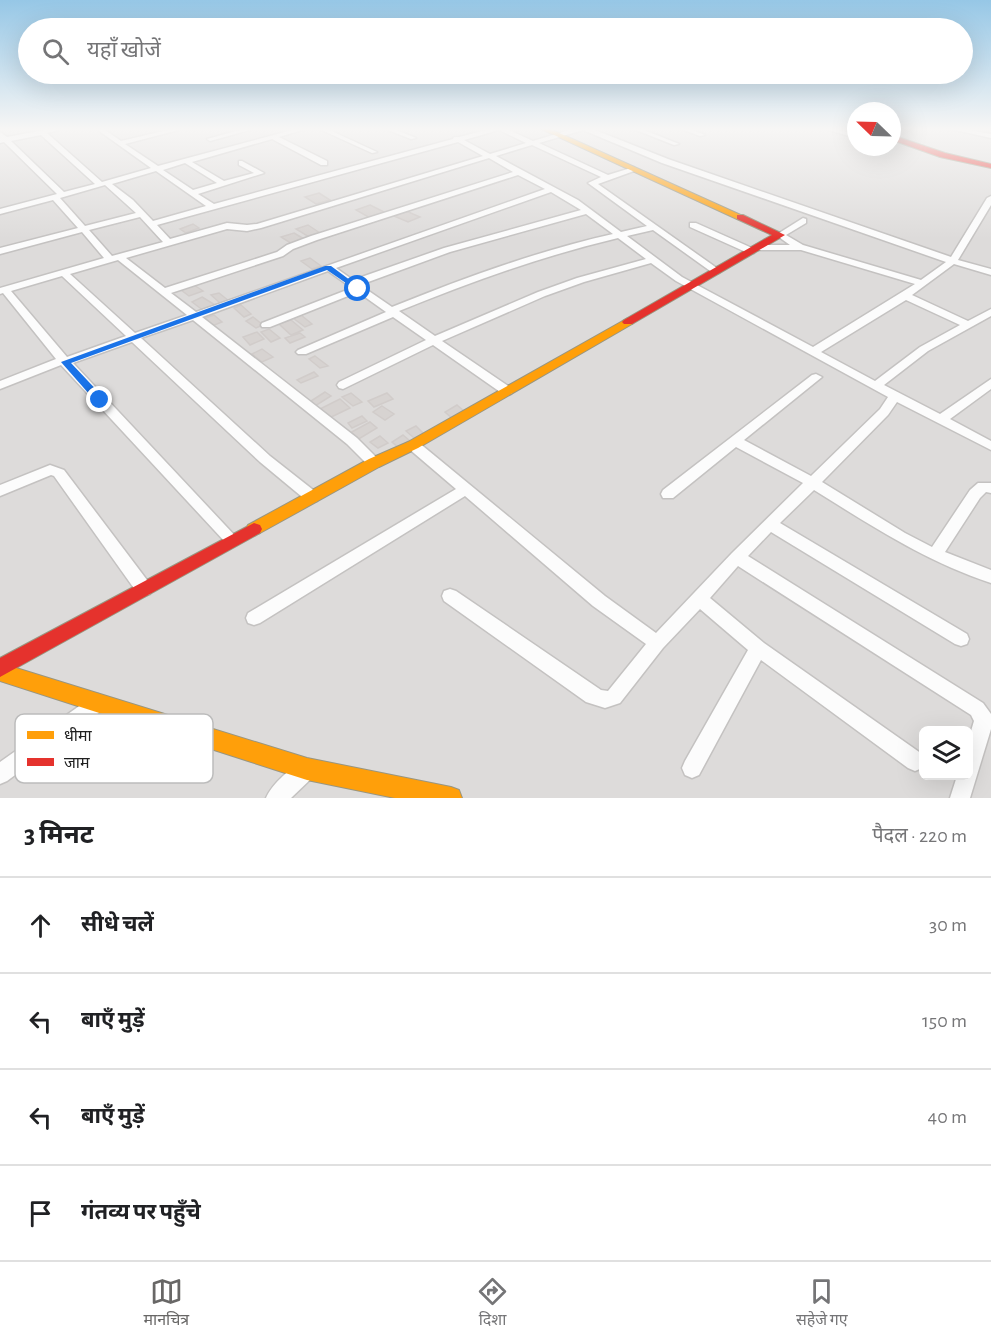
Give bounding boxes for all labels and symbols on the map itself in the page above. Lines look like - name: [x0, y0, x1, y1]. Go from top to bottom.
- north arrow: [847, 102, 901, 156]
- route start: [344, 275, 370, 301]
- route end: [86, 386, 112, 412]
- legend: [15, 714, 213, 783]
- text: धीमा: [64, 727, 93, 744]
- text: जाम: [64, 755, 90, 771]

